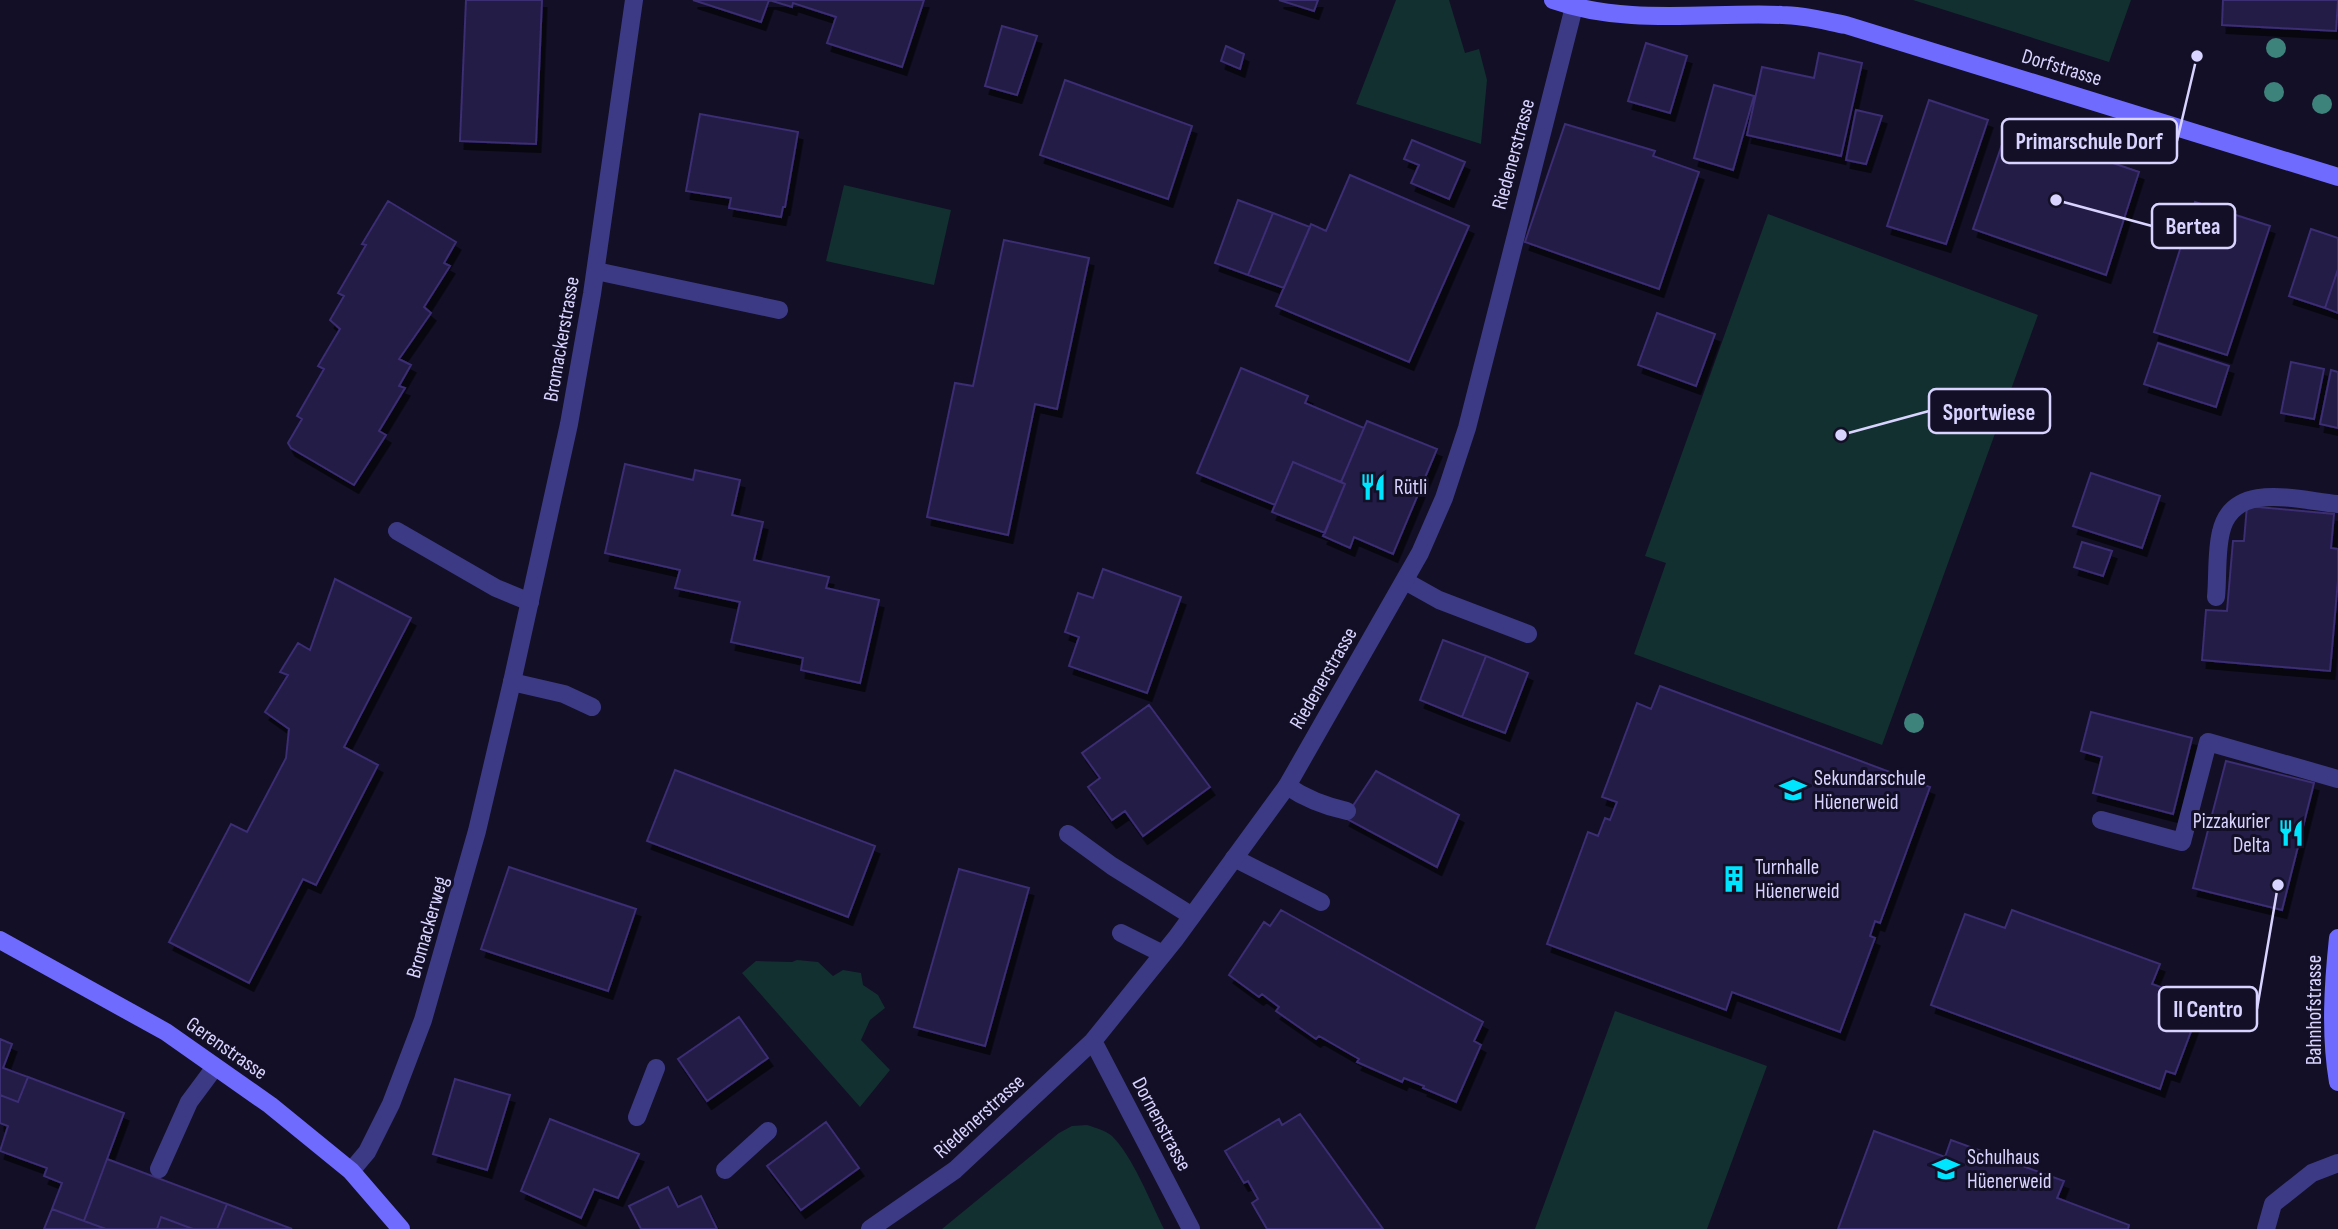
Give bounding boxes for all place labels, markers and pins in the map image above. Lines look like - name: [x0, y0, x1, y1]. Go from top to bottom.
- callout: Primarschule Dorf: [2002, 119, 2177, 163]
- callout: Bertea: [2152, 204, 2235, 248]
- callout: Sportwiese: [1929, 389, 2050, 433]
- restaurant icon: Rütli: [1358, 472, 1388, 502]
- place label: Rütli: [1394, 475, 1427, 500]
- place label: Sekundarschule Hüenerweid: [1814, 766, 1926, 815]
- school or university icon: Sekundarschule Hüenerweid: [1778, 775, 1808, 805]
- place label: Pizzakurier Delta: [2193, 809, 2270, 858]
- restaurant icon: Pizzakurier Delta: [2276, 818, 2306, 848]
- place label: Turnhalle Hüenerweid: [1755, 855, 1839, 904]
- building icon: Turnhalle Hüenerweid: [1719, 864, 1749, 894]
- callout: Il Centro: [2159, 987, 2257, 1031]
- place label: Schulhaus Hüenerweid: [1967, 1145, 2051, 1194]
- school or university icon: Schulhaus Hüenerweid: [1931, 1154, 1961, 1184]

